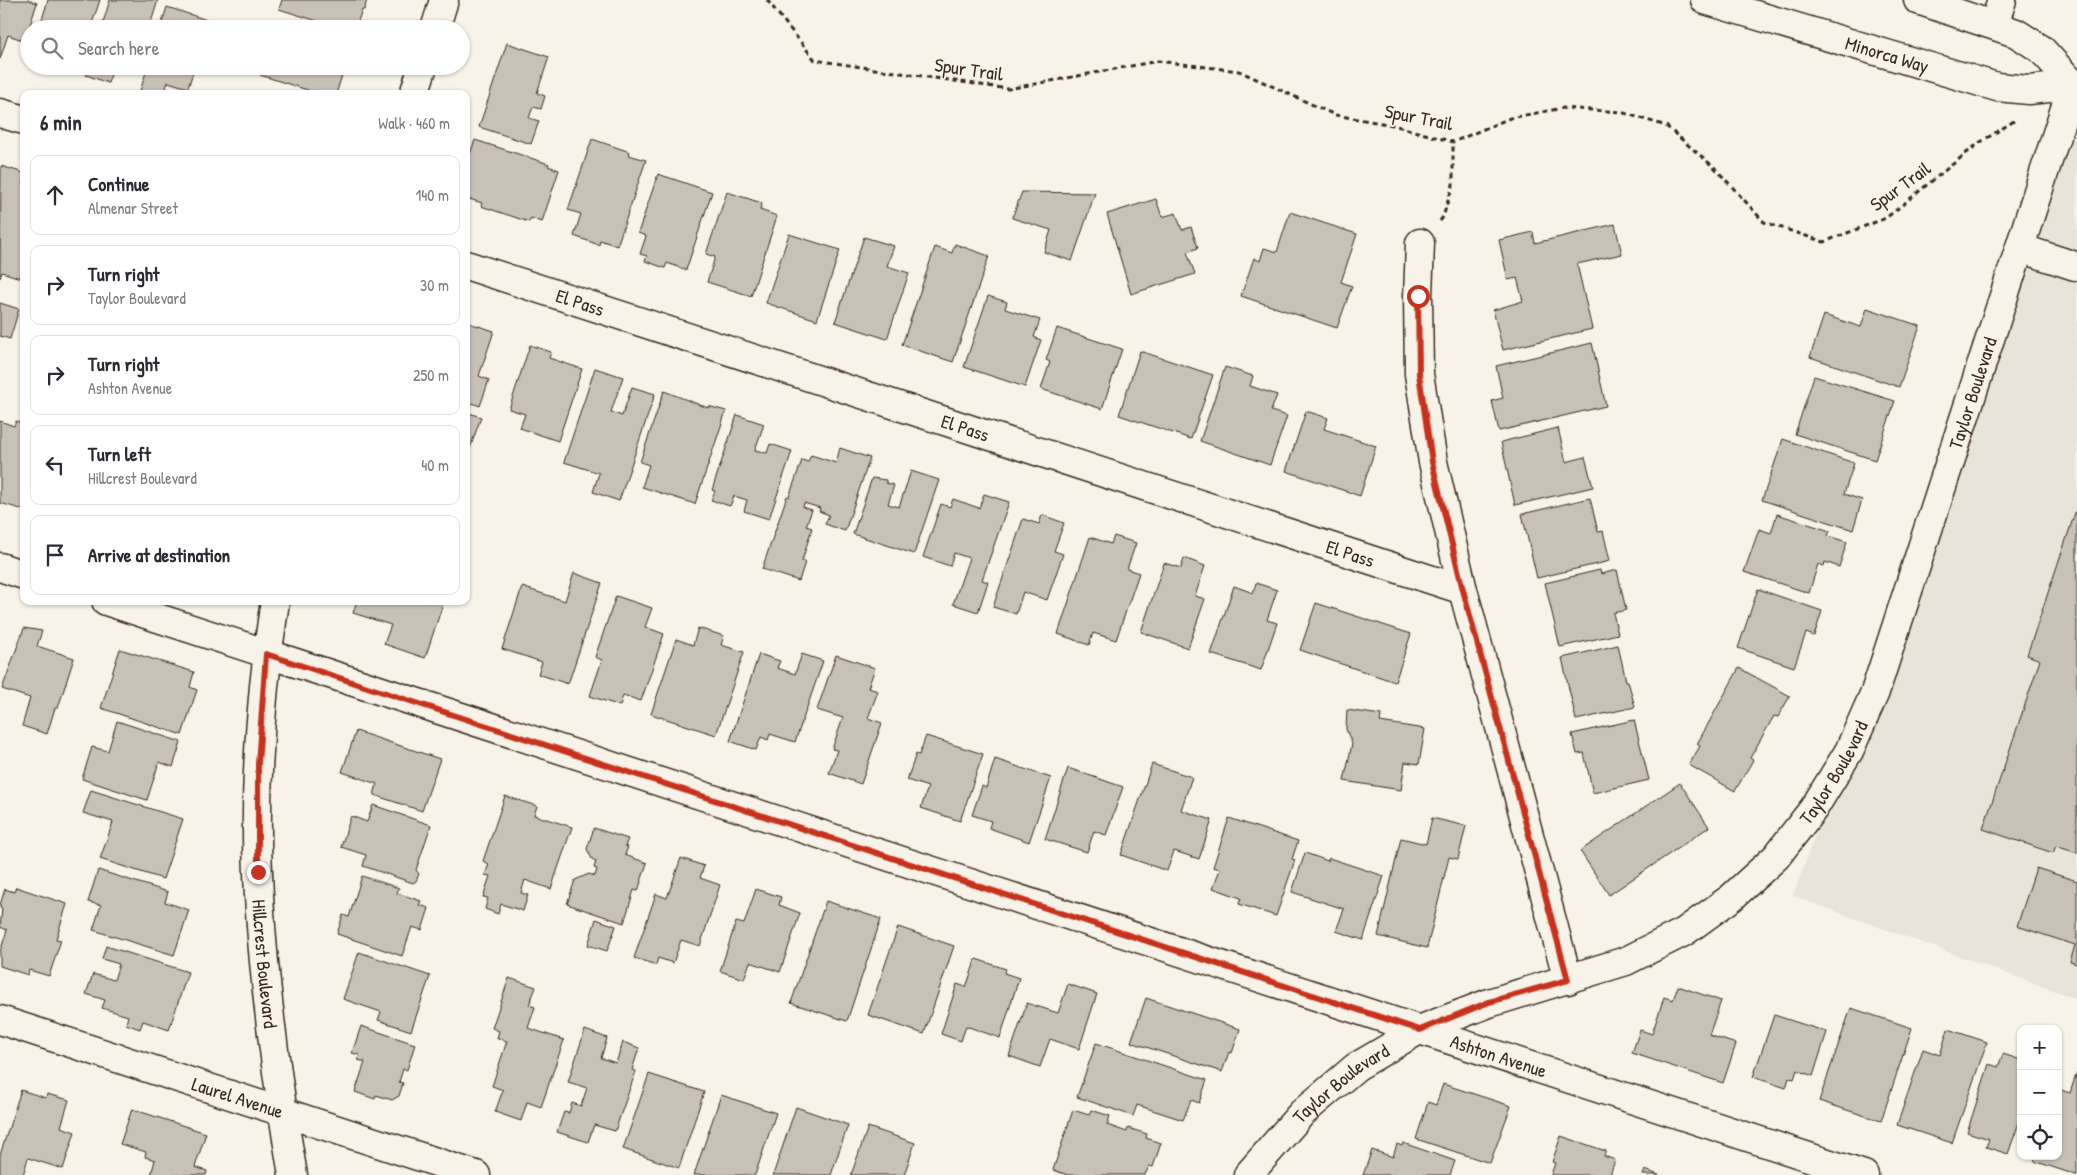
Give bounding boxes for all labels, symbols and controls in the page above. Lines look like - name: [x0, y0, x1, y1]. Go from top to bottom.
- search box: [20, 20, 470, 75]
- street label: Minorca Way: [1842, 30, 1932, 79]
- icon: search: [38, 34, 66, 62]
- text: Search here: [78, 35, 159, 61]
- street label: Spur Trail: [933, 51, 1006, 87]
- street label: Spur Trail: [1383, 98, 1456, 137]
- text: 6 min: [40, 108, 82, 137]
- text: Walk · 460 m: [378, 112, 450, 134]
- street label: Spur Trail: [1864, 155, 1936, 217]
- text: Continue: [88, 171, 149, 197]
- icon: ahead: [41, 181, 69, 209]
- text: 140 m: [415, 184, 449, 206]
- text: Almenar Street: [88, 197, 178, 219]
- text: Turn right: [88, 261, 159, 287]
- icon: right: [41, 271, 69, 299]
- text: 30 m: [420, 274, 449, 296]
- street label: El Pass: [553, 282, 607, 322]
- route start: [1407, 285, 1430, 308]
- text: Taylor Boulevard: [88, 287, 186, 309]
- street label: Taylor Boulevard: [1942, 333, 2003, 452]
- text: Turn right: [88, 351, 159, 377]
- icon: right: [41, 361, 69, 389]
- text: 250 m: [413, 364, 449, 386]
- text: Ashton Avenue: [88, 377, 172, 399]
- street label: El Pass: [938, 408, 993, 448]
- text: Turn left: [88, 441, 151, 467]
- icon: left: [41, 451, 69, 479]
- text: 40 m: [421, 454, 449, 476]
- text: Hillcrest Boulevard: [88, 467, 197, 489]
- street label: El Pass: [1323, 533, 1378, 573]
- icon: arrive: [41, 541, 69, 569]
- text: Arrive at destination: [88, 542, 230, 568]
- street label: Taylor Boulevard: [1793, 716, 1874, 830]
- route end: [247, 861, 270, 884]
- street label: Hillcrest Boulevard: [246, 899, 284, 1030]
- map controls: [2017, 1025, 2062, 1160]
- button: +: [2017, 1025, 2062, 1070]
- street label: Ashton Avenue: [1447, 1028, 1551, 1084]
- street label: Taylor Boulevard: [1286, 1037, 1394, 1129]
- street label: Laurel Avenue: [189, 1070, 287, 1125]
- button: −: [2017, 1070, 2062, 1115]
- button: locate: [2017, 1115, 2062, 1160]

